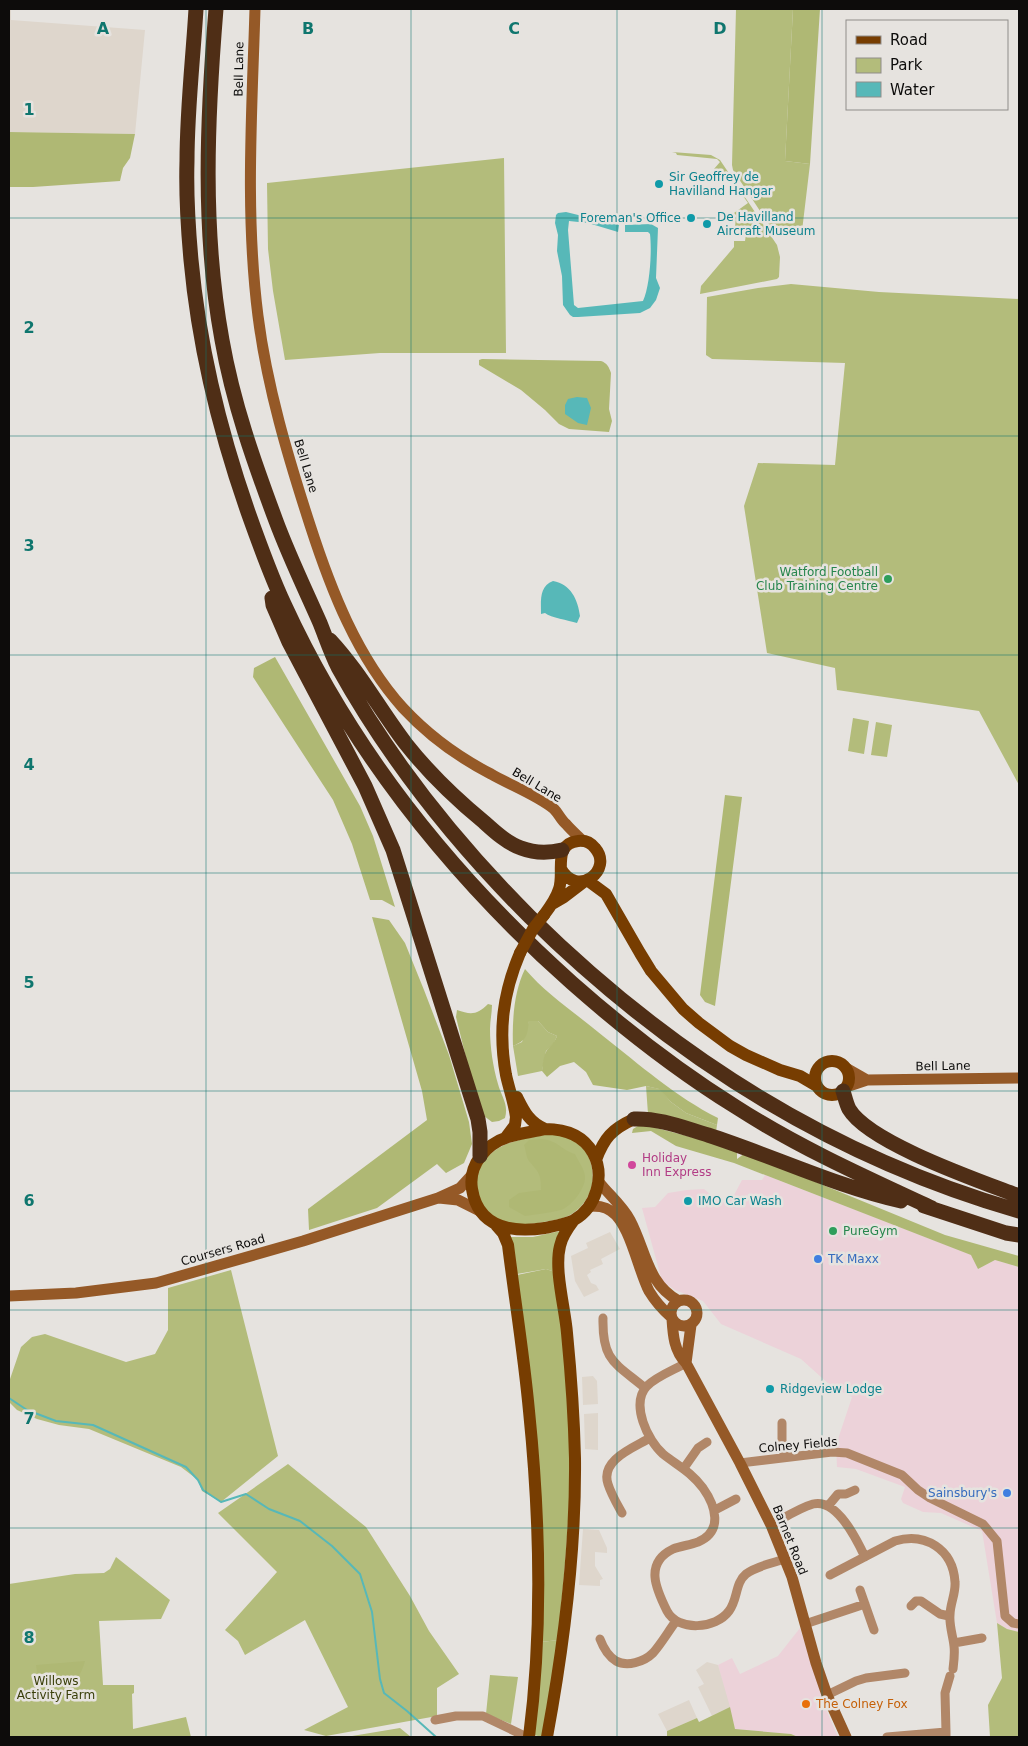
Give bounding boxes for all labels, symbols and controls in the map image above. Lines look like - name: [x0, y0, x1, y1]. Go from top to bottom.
- text: A: [97, 19, 110, 38]
- text: B: [302, 19, 314, 38]
- text: C: [508, 19, 520, 38]
- text: D: [713, 19, 727, 38]
- legend: [846, 20, 1008, 110]
- text: Road: [890, 31, 928, 49]
- street label: Bell Lane: [232, 41, 246, 97]
- text: Park: [890, 56, 923, 74]
- text: Water: [890, 81, 935, 99]
- text: 1: [23, 100, 35, 119]
- place label: Sir Geoffrey de Havilland Hangar: [669, 170, 773, 198]
- marker: Sir Geoffrey de Havilland Hangar: [653, 178, 665, 190]
- place label: De Havilland Aircraft Museum: [717, 210, 816, 238]
- place label: Foreman's Office: [580, 211, 681, 225]
- marker: Foreman's Office: [685, 212, 697, 224]
- marker: De Havilland Aircraft Museum: [701, 218, 713, 230]
- text: 2: [23, 318, 35, 337]
- street label: Bell Lane: [291, 438, 321, 494]
- text: 3: [23, 536, 35, 555]
- place label: Watford Football Club Training Centre: [756, 565, 878, 593]
- marker: Watford Football Club Training Centre: [882, 573, 894, 585]
- text: 4: [23, 755, 35, 774]
- street label: Bell Lane: [510, 765, 564, 805]
- text: 5: [23, 973, 35, 992]
- street label: Bell Lane: [915, 1059, 971, 1073]
- place label: Holiday Inn Express: [642, 1151, 711, 1179]
- marker: Holiday Inn Express: [626, 1159, 638, 1171]
- text: 6: [23, 1191, 35, 1210]
- place label: IMO Car Wash: [698, 1194, 782, 1208]
- marker: IMO Car Wash: [682, 1195, 694, 1207]
- place label: PureGym: [843, 1224, 898, 1238]
- marker: PureGym: [827, 1225, 839, 1237]
- street label: Coursers Road: [179, 1231, 267, 1269]
- place label: TK Maxx: [827, 1252, 879, 1266]
- marker: TK Maxx: [812, 1253, 824, 1265]
- place label: Ridgeview Lodge: [780, 1382, 882, 1396]
- marker: Ridgeview Lodge: [764, 1383, 776, 1395]
- text: 7: [23, 1409, 35, 1428]
- street label: Colney Fields: [758, 1435, 838, 1455]
- place label: Sainsbury's: [928, 1486, 997, 1500]
- marker: Sainsbury's: [1001, 1487, 1013, 1499]
- street label: Barnet Road: [770, 1503, 810, 1577]
- text: 8: [23, 1628, 35, 1647]
- park label: Willows Activity Farm: [17, 1674, 95, 1702]
- place label: The Colney Fox: [815, 1697, 908, 1711]
- marker: The Colney Fox: [800, 1698, 812, 1710]

